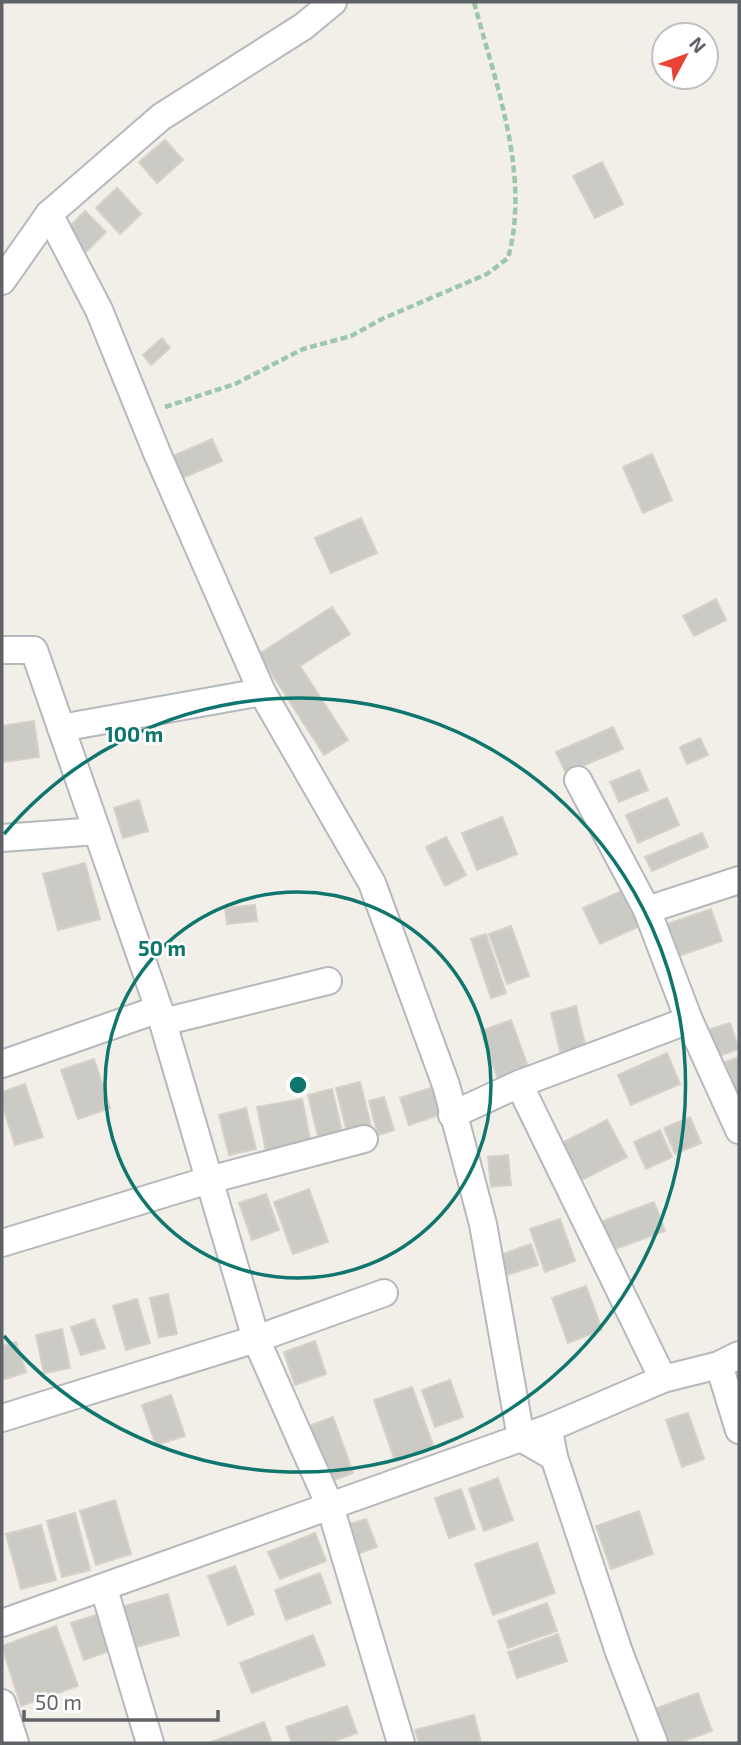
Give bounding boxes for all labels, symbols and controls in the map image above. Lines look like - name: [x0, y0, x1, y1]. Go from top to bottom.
- north arrow: [650, 21, 720, 91]
- text: N: [685, 32, 711, 57]
- text: 100 m: [105, 721, 163, 746]
- text: 50 m: [138, 935, 186, 960]
- centre of rings: [286, 1073, 310, 1097]
- scale bar: [24, 1678, 219, 1722]
- text: 50 m: [35, 1689, 82, 1714]

